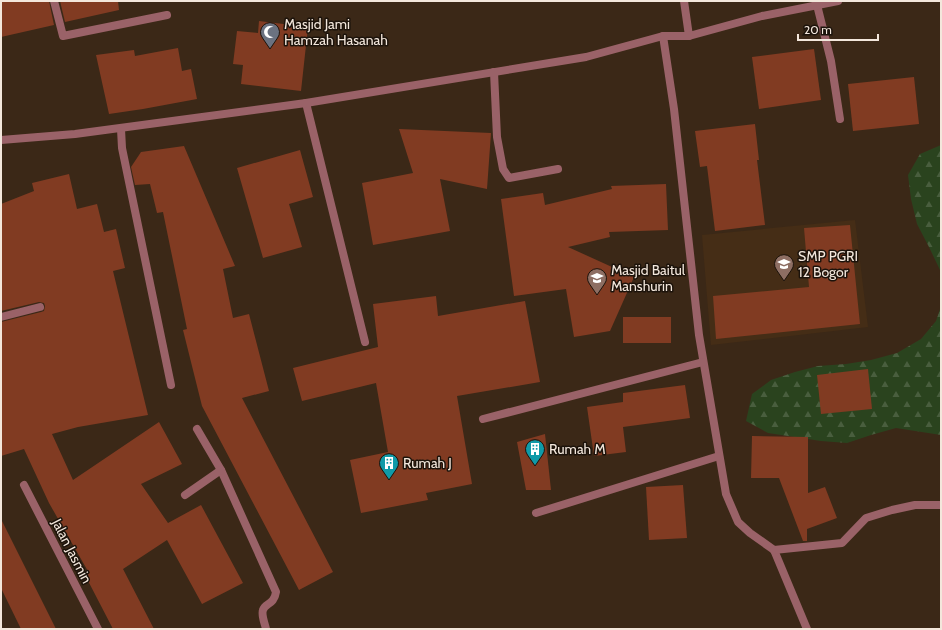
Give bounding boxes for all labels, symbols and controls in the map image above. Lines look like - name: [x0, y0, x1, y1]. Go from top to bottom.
- place label: Masjid Jami Hamzah Hasanah: [284, 15, 388, 49]
- scale bar: [798, 16, 878, 42]
- mosque icon: Masjid Jami Hamzah Hasanah: [259, 21, 281, 49]
- text: 20 m: [804, 22, 832, 37]
- place label: SMP PGRI 12 Bogor: [798, 247, 858, 281]
- school or university icon: SMP PGRI 12 Bogor: [773, 253, 795, 281]
- place label: Masjid Baitul Manshurin: [611, 261, 686, 295]
- school or university icon: Masjid Baitul Manshurin: [586, 267, 608, 295]
- building icon: Rumah M: [524, 438, 546, 466]
- place label: Rumah M: [549, 440, 606, 458]
- building icon: Rumah J: [378, 452, 400, 480]
- place label: Rumah J: [403, 454, 452, 472]
- street label: Jalan Jasmin: [48, 515, 96, 586]

